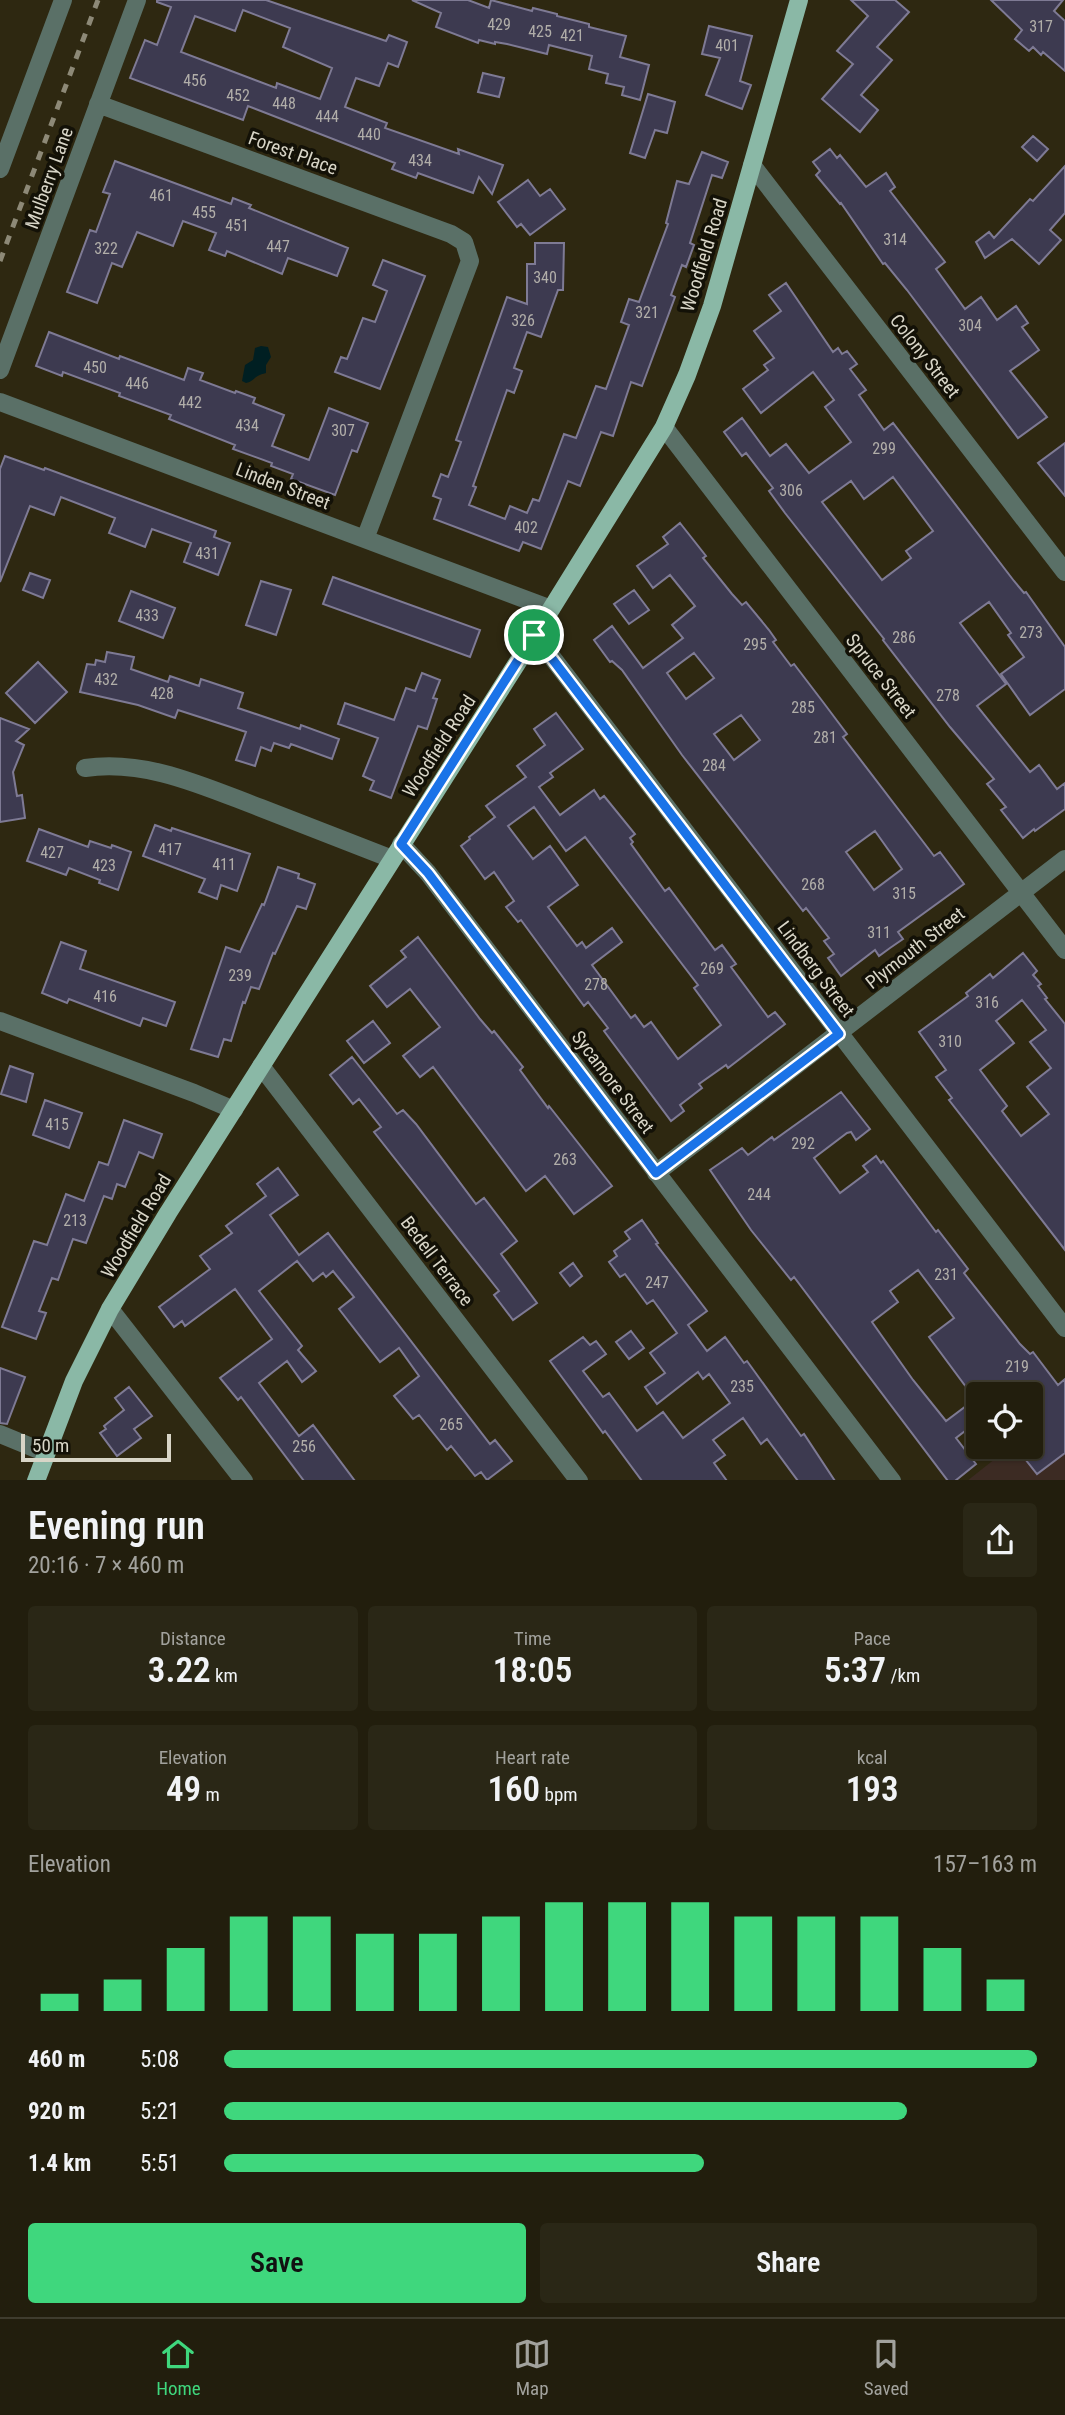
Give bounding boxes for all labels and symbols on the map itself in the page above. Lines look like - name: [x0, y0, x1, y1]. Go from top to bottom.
- house number: 429: [487, 15, 511, 34]
- house number: 317: [1029, 17, 1053, 36]
- house number: 425: [528, 22, 552, 41]
- house number: 421: [560, 26, 584, 45]
- house number: 401: [715, 36, 739, 55]
- house number: 456: [183, 71, 207, 90]
- house number: 452: [226, 86, 250, 105]
- house number: 448: [272, 94, 296, 113]
- house number: 444: [315, 107, 339, 126]
- street label: Mulberry Lane: [20, 124, 78, 232]
- house number: 440: [357, 125, 381, 144]
- street label: Forest Place: [245, 126, 341, 180]
- house number: 434: [408, 151, 432, 170]
- house number: 461: [149, 186, 173, 205]
- street label: Woodfield Road: [676, 196, 732, 314]
- house number: 455: [192, 203, 216, 222]
- house number: 451: [225, 216, 249, 235]
- house number: 314: [883, 230, 907, 249]
- house number: 447: [266, 237, 290, 256]
- house number: 322: [94, 239, 118, 258]
- house number: 340: [533, 268, 557, 287]
- house number: 321: [635, 303, 659, 322]
- street label: Colony Street: [885, 309, 965, 403]
- house number: 326: [511, 311, 535, 330]
- house number: 304: [958, 316, 982, 335]
- house number: 450: [83, 358, 107, 377]
- house number: 446: [125, 374, 149, 393]
- house number: 442: [178, 393, 202, 412]
- house number: 434: [235, 416, 259, 435]
- house number: 307: [331, 421, 355, 440]
- house number: 299: [872, 439, 896, 458]
- street label: Linden Street: [233, 458, 333, 514]
- house number: 306: [779, 481, 803, 500]
- house number: 402: [514, 518, 538, 537]
- house number: 431: [195, 544, 219, 563]
- pin: [504, 605, 564, 665]
- house number: 433: [135, 606, 159, 625]
- house number: 273: [1019, 623, 1043, 642]
- house number: 286: [892, 628, 916, 647]
- street label: Spruce Street: [841, 629, 921, 723]
- house number: 295: [743, 635, 767, 654]
- house number: 432: [94, 670, 118, 689]
- house number: 428: [150, 684, 174, 703]
- house number: 278: [936, 686, 960, 705]
- street label: Woodfield Road: [397, 691, 481, 801]
- house number: 285: [791, 698, 815, 717]
- house number: 281: [813, 728, 837, 747]
- house number: 284: [702, 756, 726, 775]
- house number: 417: [158, 840, 182, 859]
- house number: 427: [40, 843, 64, 862]
- house number: 411: [212, 855, 236, 874]
- house number: 423: [92, 856, 116, 875]
- house number: 268: [801, 875, 825, 894]
- house number: 315: [892, 884, 916, 903]
- street label: Plymouth Street: [861, 902, 969, 994]
- street label: Lindberg Street: [772, 916, 860, 1022]
- house number: 311: [867, 923, 891, 942]
- house number: 269: [700, 959, 724, 978]
- house number: 239: [228, 966, 252, 985]
- house number: 278: [584, 975, 608, 994]
- house number: 416: [93, 987, 117, 1006]
- house number: 316: [975, 993, 999, 1012]
- street label: Sycamore Street: [567, 1026, 659, 1138]
- house number: 310: [938, 1032, 962, 1051]
- house number: 415: [45, 1115, 69, 1134]
- house number: 292: [791, 1134, 815, 1153]
- house number: 263: [553, 1150, 577, 1169]
- street label: Woodfield Road: [96, 1170, 176, 1282]
- house number: 244: [747, 1185, 771, 1204]
- house number: 213: [63, 1211, 87, 1230]
- street label: Bedell Terrace: [396, 1212, 478, 1310]
- house number: 231: [934, 1265, 958, 1284]
- house number: 247: [645, 1273, 669, 1292]
- house number: 219: [1005, 1357, 1029, 1376]
- house number: 235: [730, 1377, 754, 1396]
- house number: 265: [439, 1415, 463, 1434]
- scale bar: [21, 1432, 172, 1463]
- house number: 256: [292, 1437, 316, 1456]

